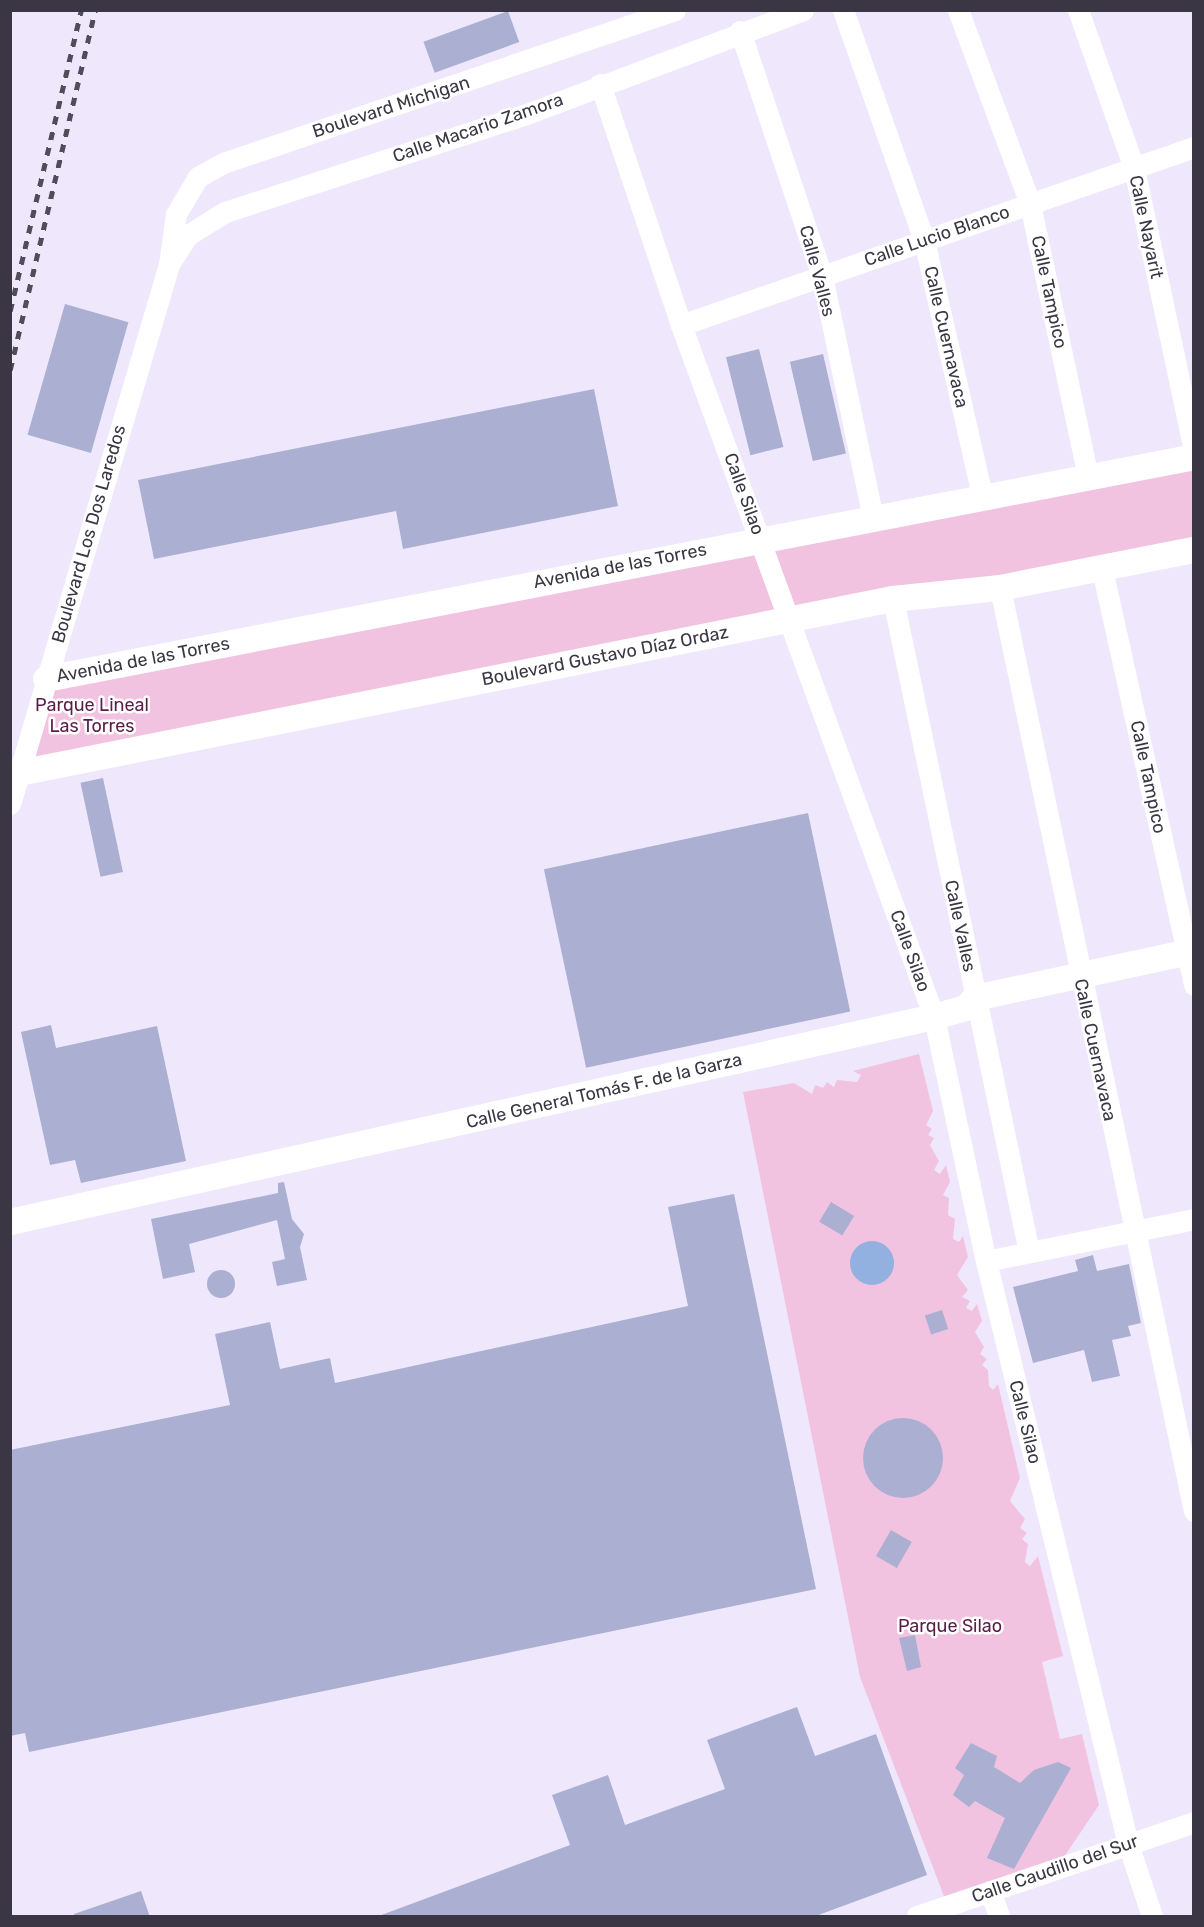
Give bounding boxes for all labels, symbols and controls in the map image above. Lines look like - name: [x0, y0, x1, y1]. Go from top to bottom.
- street label: Boulevard Michigan: [310, 71, 472, 143]
- street label: Calle Macario Zamora: [390, 89, 566, 167]
- street label: Calle Nayarit: [1125, 173, 1167, 281]
- street label: Calle Lucio Blanco: [861, 201, 1013, 271]
- street label: Calle Valles: [794, 223, 840, 319]
- street label: Calle Tampico: [1026, 233, 1072, 351]
- street label: Calle Cuernavaca: [919, 264, 973, 410]
- street label: Boulevard Los Dos Laredos: [47, 422, 131, 646]
- street label: Calle Silao: [719, 450, 769, 538]
- street label: Avenida de las Torres: [531, 539, 709, 593]
- street label: Boulevard Gustavo Díaz Ordaz: [480, 621, 730, 691]
- street label: Avenida de las Torres: [54, 633, 232, 687]
- park label: Parque Lineal Las Torres: [35, 695, 149, 738]
- street label: Calle Tampico: [1125, 718, 1171, 836]
- street label: Calle Valles: [940, 878, 980, 974]
- street label: Calle Silao: [885, 907, 935, 995]
- street label: Calle Cuernavaca: [1069, 977, 1121, 1123]
- street label: Calle General Tomás F. de la Garza: [464, 1049, 744, 1133]
- street label: Calle Silao: [1004, 1378, 1046, 1466]
- park label: Parque Silao: [898, 1615, 1002, 1637]
- street label: Calle Caudillo del Sur: [969, 1830, 1141, 1908]

